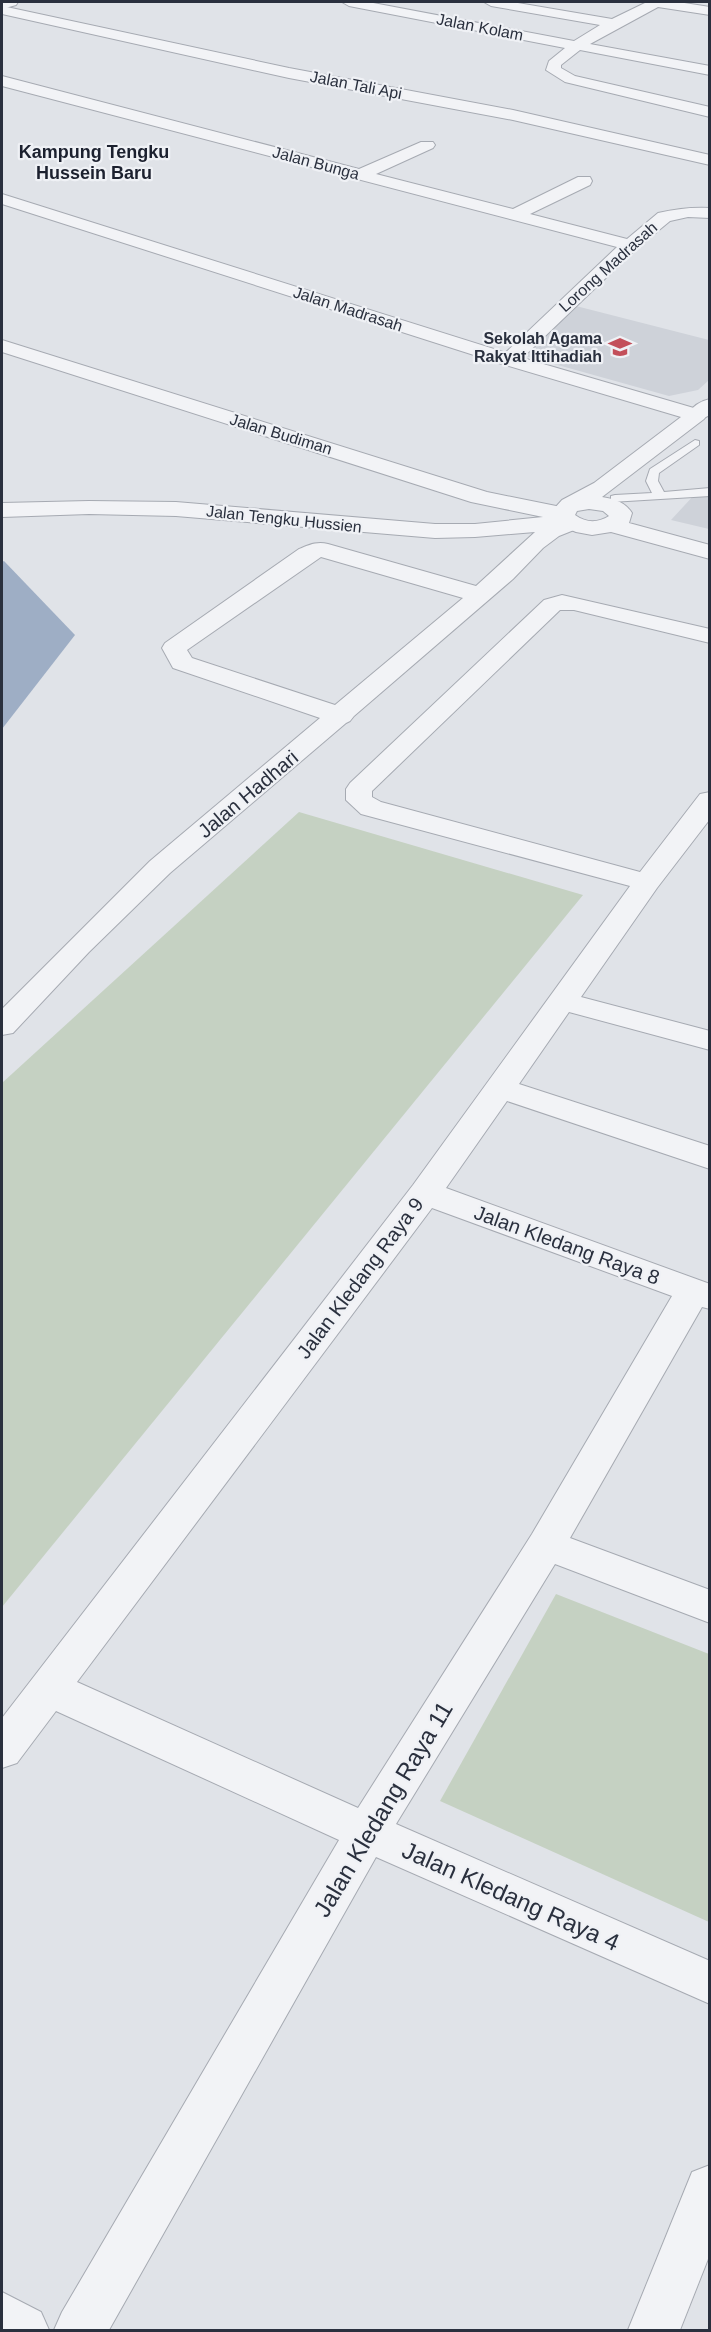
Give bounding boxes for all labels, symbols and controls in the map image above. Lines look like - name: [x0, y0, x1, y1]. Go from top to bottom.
- street label: Jalan Kolam: [435, 10, 525, 44]
- street label: Jalan Tali Api: [309, 68, 403, 102]
- district label: Kampung Tengku Hussein Baru: [19, 142, 169, 183]
- street label: Jalan Bunga: [271, 143, 361, 183]
- street label: Lorong Madrasah: [556, 219, 660, 315]
- street label: Jalan Madrasah: [291, 283, 405, 335]
- place label: Sekolah Agama Rakyat Ittihadiah: [474, 330, 602, 365]
- school or university icon: Sekolah Agama Rakyat Ittihadiah: [607, 334, 633, 360]
- street label: Jalan Budiman: [228, 410, 334, 458]
- street label: Jalan Tengku Hussien: [205, 502, 363, 536]
- street label: Jalan Hadhari: [194, 746, 302, 842]
- street label: Jalan Kledang Raya 9: [292, 1193, 428, 1363]
- street label: Jalan Kledang Raya 8: [471, 1201, 663, 1289]
- street label: Jalan Kledang Raya 11: [308, 1696, 458, 1922]
- street label: Jalan Kledang Raya 4: [398, 1836, 624, 1956]

